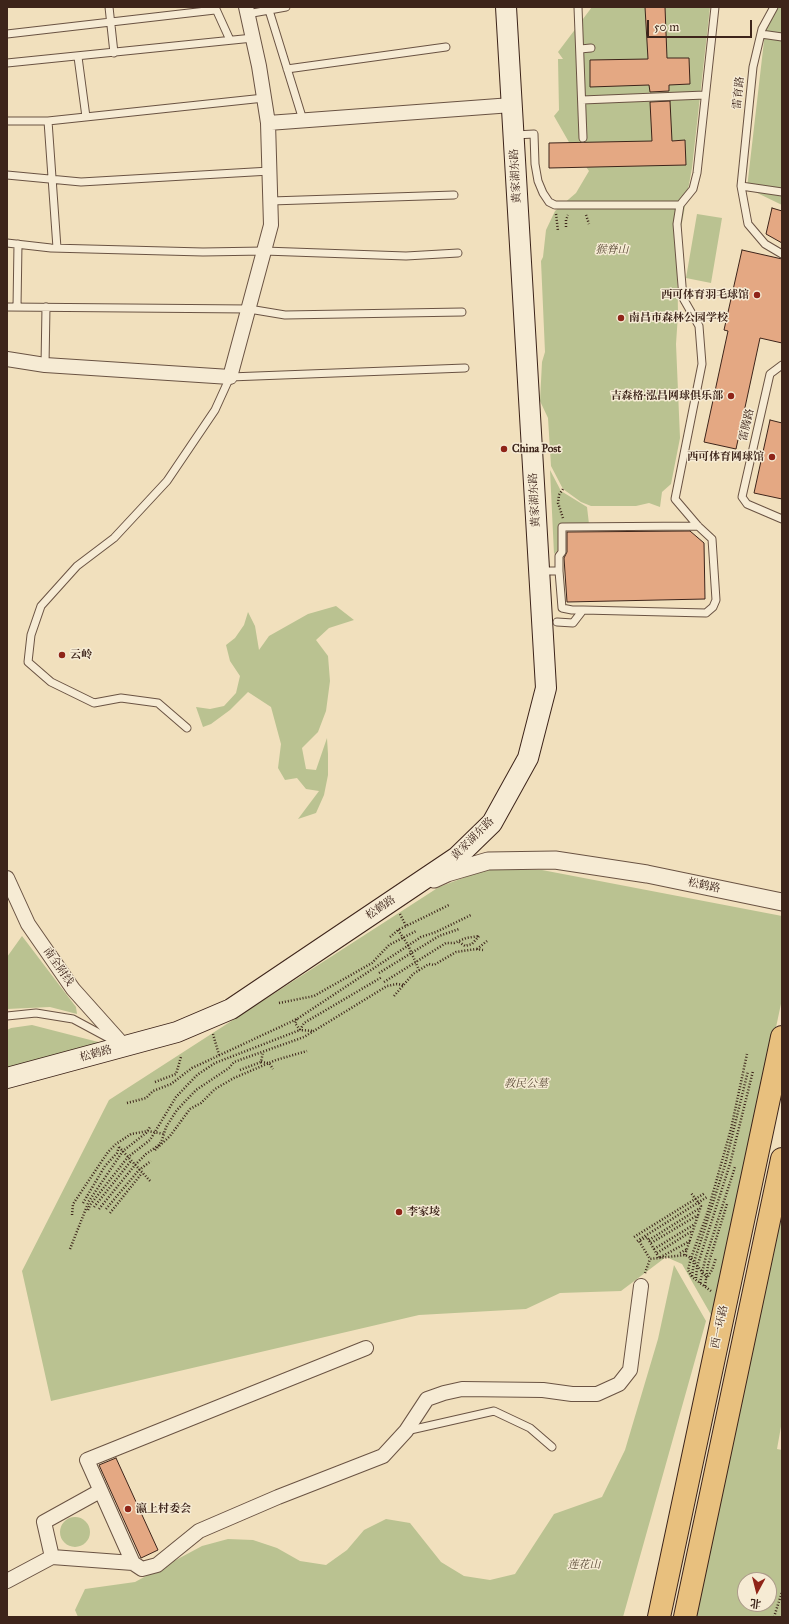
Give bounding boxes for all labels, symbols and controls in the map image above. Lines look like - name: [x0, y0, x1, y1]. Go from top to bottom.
- scale bar: [649, 12, 754, 38]
- text: 50 m: [654, 20, 679, 34]
- street label: 雷育路: [731, 76, 747, 110]
- street label: 黄家湖东路: [508, 148, 524, 204]
- park label: 猴脊山: [596, 243, 628, 257]
- place label: 西可体育羽毛球馆: [661, 288, 749, 302]
- marker: 西可体育羽毛球馆: [752, 290, 762, 300]
- place label: 南昌市森林公园学校: [629, 311, 728, 325]
- marker: 南昌市森林公园学校: [616, 313, 626, 323]
- place label: 吉森格·泓昌网球俱乐部: [611, 389, 723, 403]
- marker: 吉森格·泓昌网球俱乐部: [726, 391, 736, 401]
- street label: 雷腾路: [737, 407, 757, 443]
- place label: China Post: [512, 442, 561, 456]
- marker: China Post: [499, 444, 509, 454]
- place label: 西可体育网球馆: [687, 450, 764, 464]
- marker: 西可体育网球馆: [767, 452, 777, 462]
- street label: 黄家湖东路: [527, 472, 543, 528]
- place label: 云岭: [70, 648, 92, 662]
- marker: 云岭: [57, 650, 67, 660]
- street label: 黄家湖东路: [449, 815, 497, 863]
- street label: 松鹤路: [686, 876, 722, 896]
- street label: 松鹤路: [364, 893, 398, 923]
- street label: 南全附线: [40, 945, 76, 989]
- street label: 松鹤路: [78, 1043, 114, 1065]
- park label: 教民公墓: [504, 1077, 548, 1091]
- place label: 李家堎: [407, 1205, 440, 1219]
- marker: 李家堎: [394, 1207, 404, 1217]
- street label: 西一环路: [709, 1304, 731, 1350]
- place label: 瀛上村委会: [136, 1502, 191, 1516]
- marker: 瀛上村委会: [123, 1504, 133, 1514]
- park label: 莲花山: [568, 1558, 600, 1572]
- north arrow: [737, 1572, 777, 1612]
- text: 北: [749, 1596, 762, 1611]

